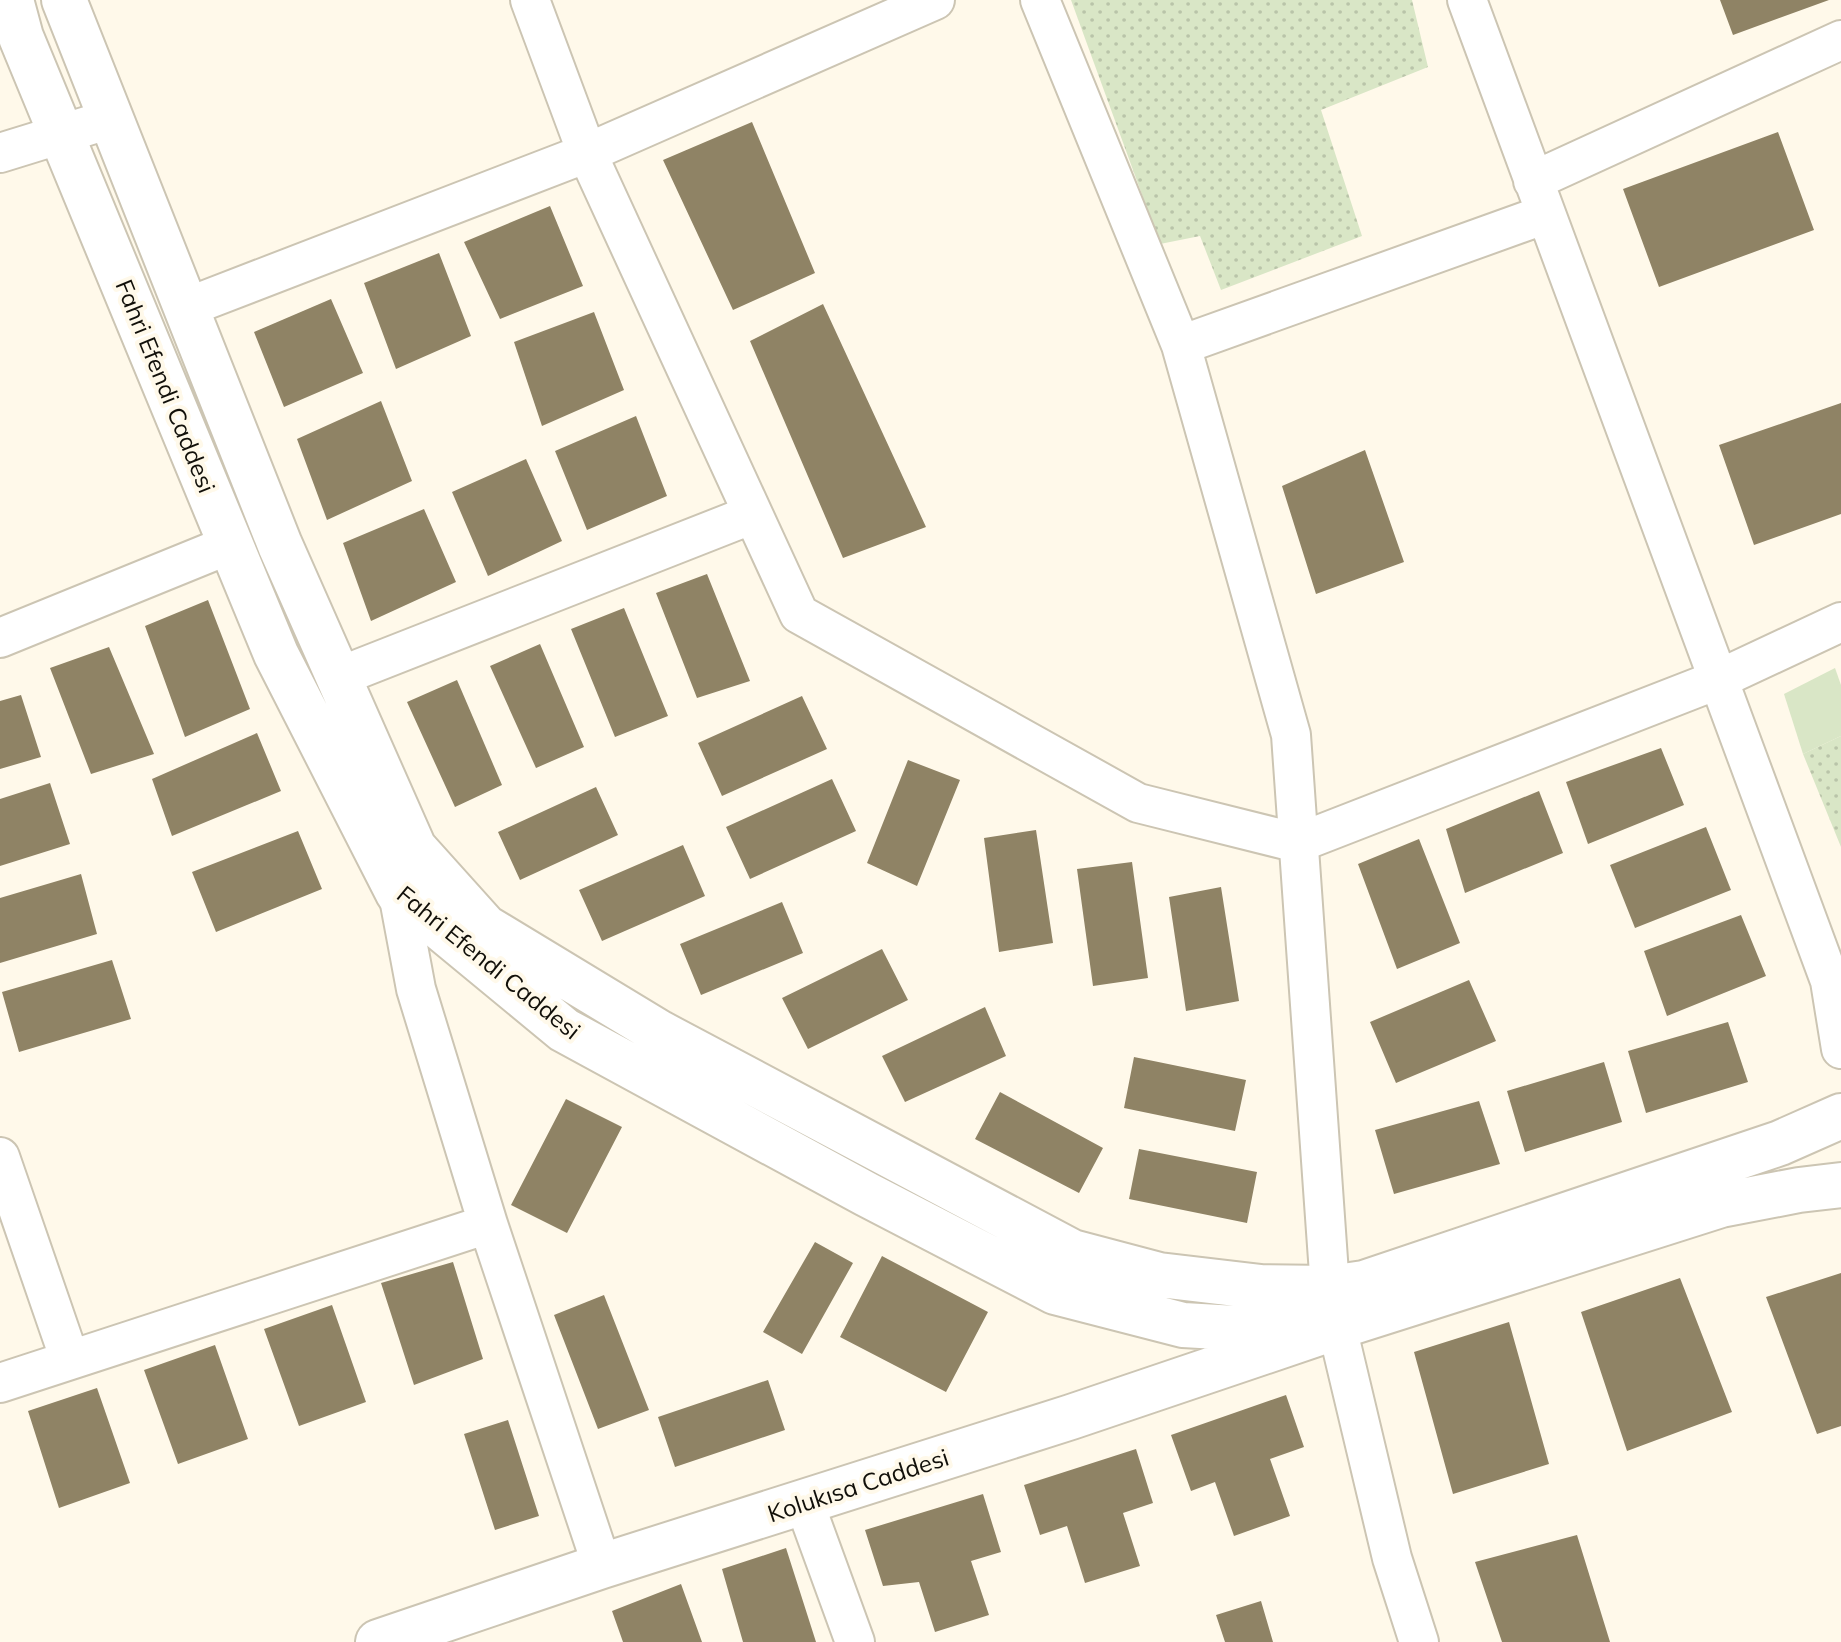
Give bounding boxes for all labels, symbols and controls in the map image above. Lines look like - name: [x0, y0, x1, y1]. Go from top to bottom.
- street label: Fahri Efendi Caddesi: [110, 275, 222, 497]
- street label: Fahri Efendi Caddesi: [391, 879, 587, 1045]
- street label: Kolukısa Caddesi: [764, 1442, 952, 1528]

